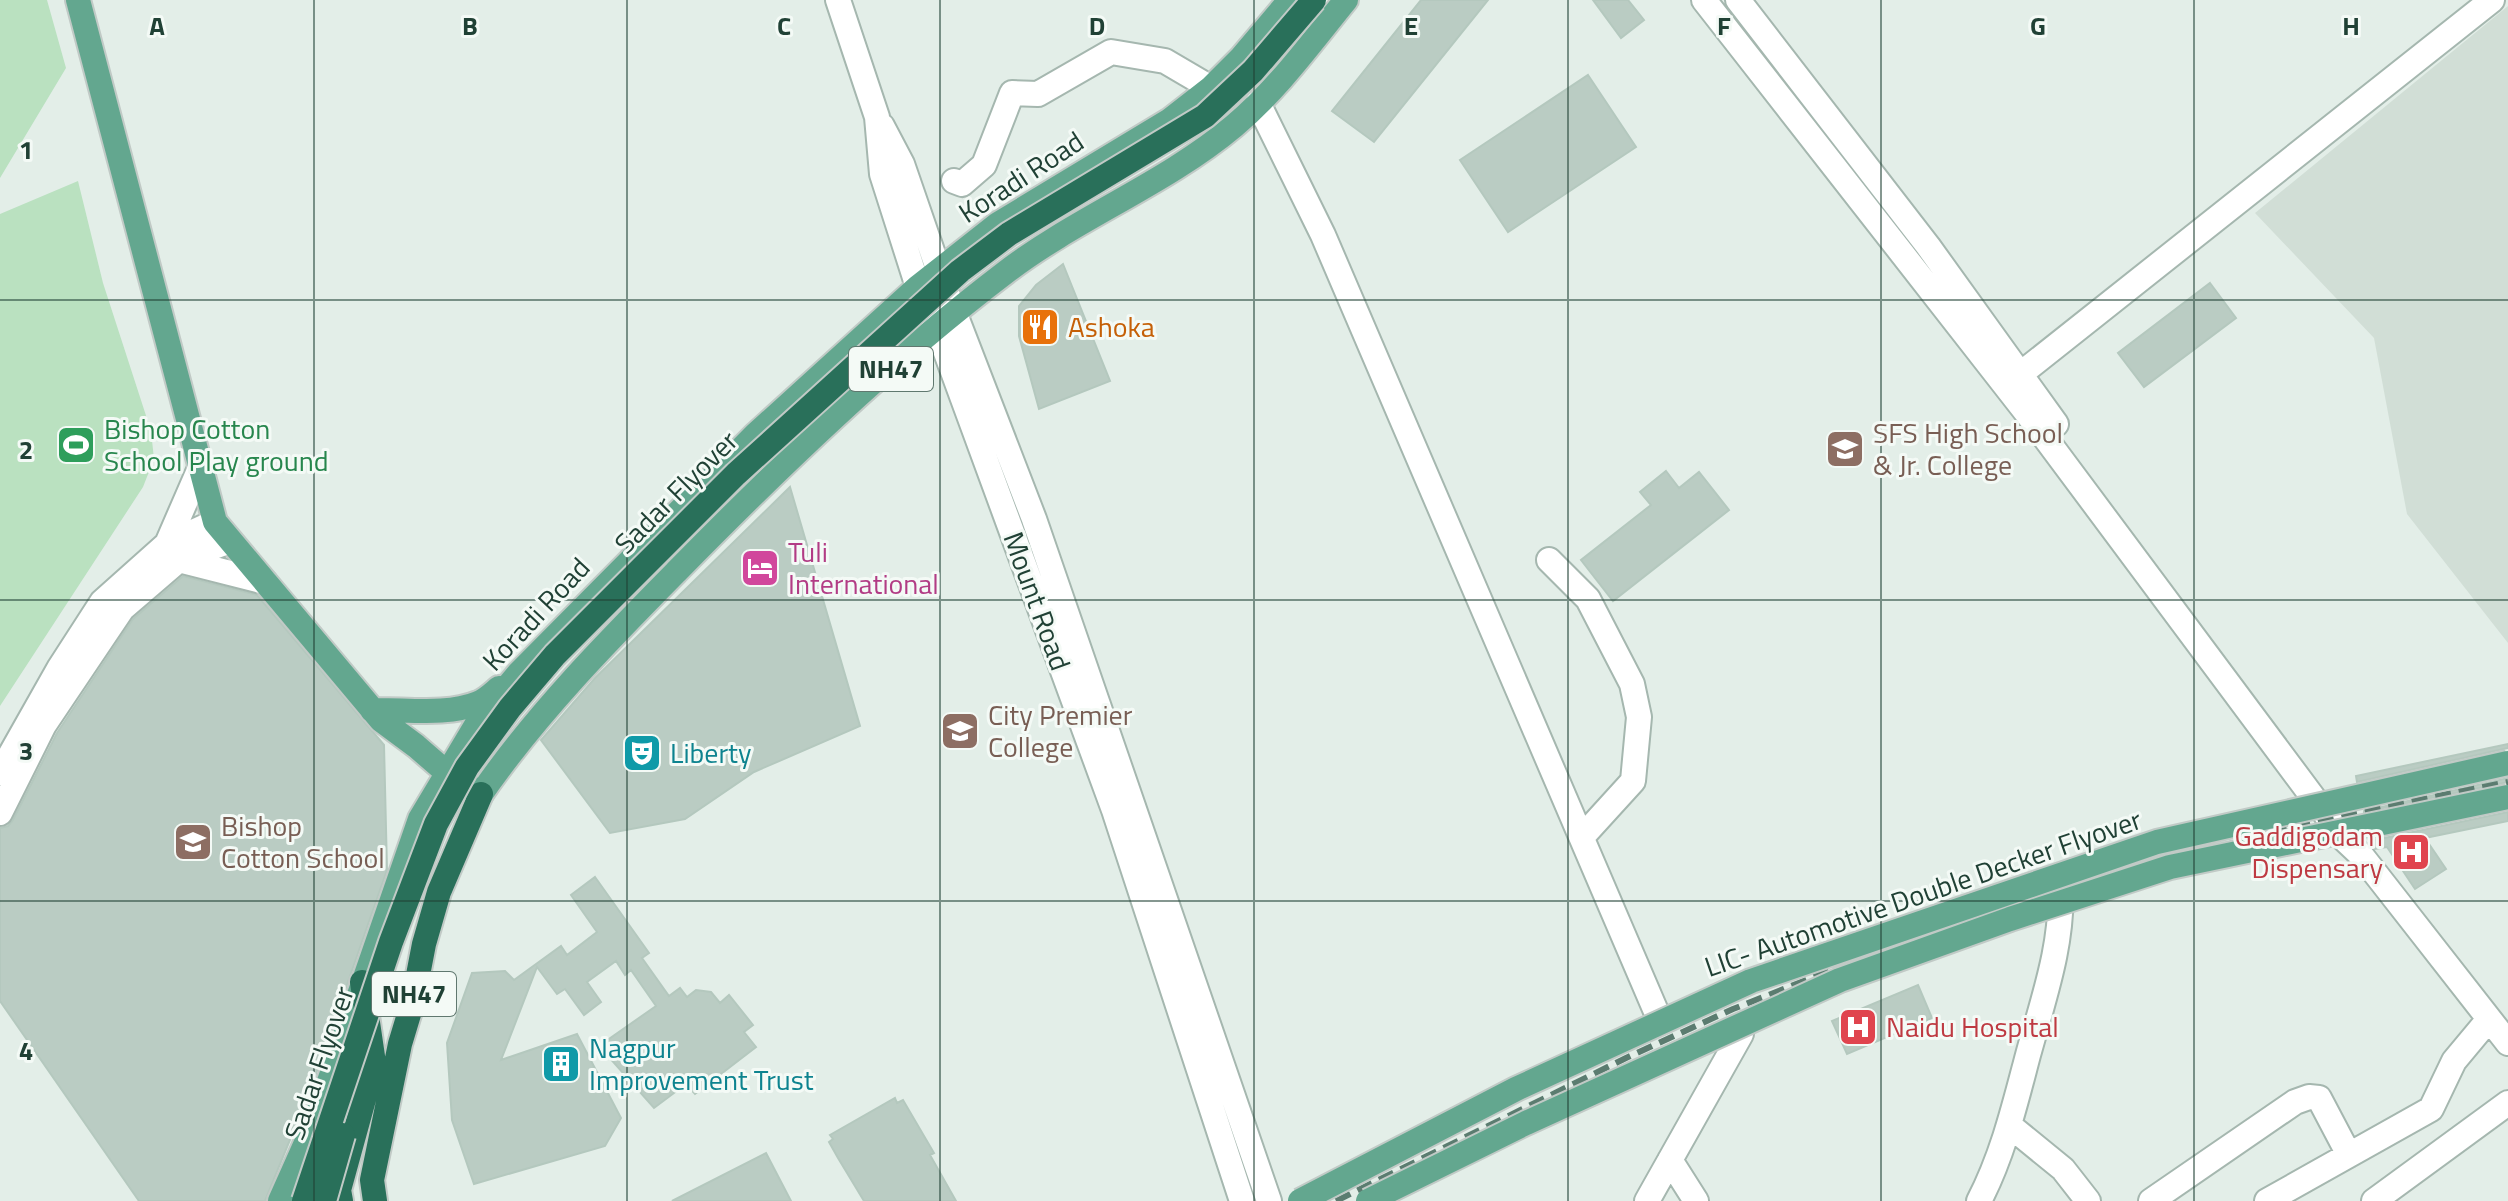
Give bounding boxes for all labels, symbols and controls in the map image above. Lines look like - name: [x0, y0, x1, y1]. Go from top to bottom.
- text: A: [149, 6, 165, 45]
- text: B: [462, 6, 478, 45]
- text: C: [777, 6, 791, 45]
- text: D: [1089, 6, 1105, 45]
- text: E: [1404, 6, 1418, 45]
- text: F: [1717, 6, 1731, 45]
- text: G: [2030, 6, 2046, 45]
- text: H: [2342, 6, 2360, 45]
- street label: Koradi Road: [950, 120, 1092, 233]
- text: 1: [19, 130, 33, 169]
- place label: Ashoka: [1068, 305, 1155, 348]
- restaurant icon: Ashoka: [1019, 306, 1061, 348]
- road number: NH47: [849, 347, 933, 391]
- place label: Bishop Cotton School Play ground: [104, 407, 329, 482]
- place label: SFS High School & Jr. College: [1873, 411, 2063, 486]
- street label: Sadar Flyover: [604, 420, 748, 563]
- sports icon: Bishop Cotton School Play ground: [55, 424, 97, 466]
- school or university icon: SFS High School & Jr. College: [1824, 428, 1866, 470]
- text: 2: [19, 430, 33, 469]
- street label: Mount Road: [993, 526, 1082, 676]
- place label: Tuli International: [788, 530, 939, 605]
- street label: Koradi Road: [472, 547, 600, 680]
- hotel icon: Tuli International: [739, 547, 781, 589]
- place label: City Premier College: [988, 693, 1133, 768]
- school or university icon: City Premier College: [939, 710, 981, 752]
- text: 3: [19, 731, 33, 770]
- place label: Liberty: [670, 731, 751, 774]
- theatre icon: Liberty: [621, 732, 663, 774]
- street label: LIC- Automotive Double Decker Flyover: [1699, 797, 2147, 988]
- place label: Bishop Cotton School: [221, 804, 385, 879]
- place label: Gaddigodam Dispensary: [2235, 814, 2383, 889]
- school or university icon: Bishop Cotton School: [172, 821, 214, 863]
- hospital icon: Gaddigodam Dispensary: [2390, 831, 2432, 873]
- road number: NH47: [372, 972, 456, 1016]
- street label: Sadar Flyover: [272, 980, 365, 1145]
- place label: Naidu Hospital: [1886, 1005, 2059, 1048]
- hospital icon: Naidu Hospital: [1837, 1006, 1879, 1048]
- place label: Nagpur Improvement Trust: [589, 1026, 814, 1101]
- text: 4: [19, 1031, 33, 1070]
- building icon: Nagpur Improvement Trust: [540, 1043, 582, 1085]

